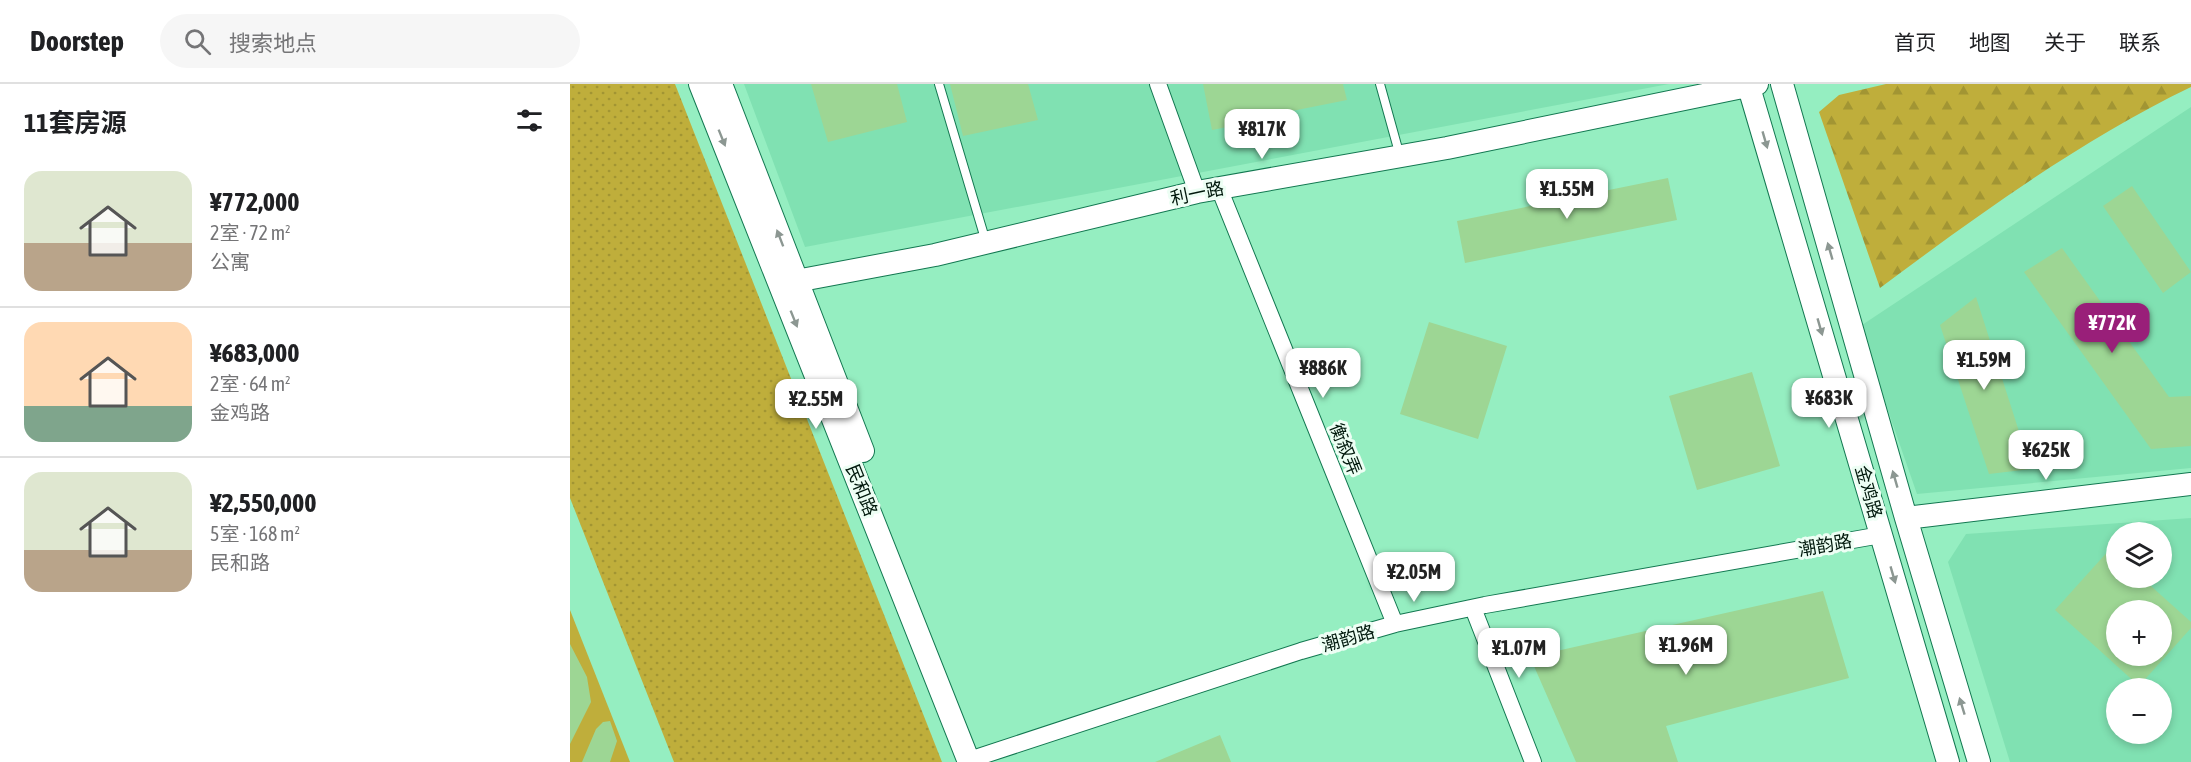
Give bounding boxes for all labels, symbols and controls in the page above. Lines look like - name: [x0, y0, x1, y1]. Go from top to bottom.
- search box: [160, 14, 580, 68]
- text: Doorstep: [30, 25, 124, 57]
- icon: search: [181, 25, 214, 58]
- text: 搜索地点: [229, 30, 317, 56]
- text: 首页: [1894, 30, 1936, 54]
- text: 地图: [1969, 30, 2011, 54]
- text: 关于: [2044, 30, 2086, 54]
- text: 联系: [2119, 30, 2161, 54]
- icon: filters: [513, 104, 546, 137]
- text: 11套房源: [24, 108, 126, 138]
- pin: ¥817K: [1220, 109, 1304, 160]
- text: ¥817K: [1239, 117, 1285, 140]
- one-way arrow: [717, 130, 727, 148]
- one-way arrow: [1761, 131, 1770, 149]
- pin: ¥1.55M: [1518, 169, 1616, 220]
- street label: 利一路: [1168, 177, 1226, 209]
- text: ¥1.55M: [1540, 177, 1594, 200]
- text: ¥772,000: [210, 187, 300, 217]
- icon: home: [72, 195, 144, 267]
- text: 2室 · 72 m²: [210, 221, 291, 244]
- one-way arrow: [775, 229, 785, 247]
- one-way arrow: [1824, 242, 1834, 260]
- text: 公寓: [210, 250, 250, 273]
- pin: ¥772K: [2070, 303, 2154, 354]
- one-way arrow: [790, 310, 799, 328]
- text: ¥772K: [2089, 311, 2135, 334]
- one-way arrow: [1816, 318, 1825, 336]
- text: ¥683,000: [210, 338, 300, 368]
- pin: ¥1.59M: [1935, 340, 2033, 391]
- icon: home: [72, 346, 144, 418]
- pin: ¥886K: [1281, 348, 1365, 399]
- text: ¥1.59M: [1957, 348, 2011, 371]
- text: ¥886K: [1300, 356, 1346, 379]
- text: 2室 · 64 m²: [210, 372, 291, 395]
- pin: ¥683K: [1787, 378, 1871, 429]
- pin: ¥2.55M: [767, 379, 865, 430]
- text: ¥683K: [1806, 386, 1852, 409]
- text: ¥2.55M: [789, 387, 843, 410]
- text: 金鸡路: [210, 401, 270, 424]
- street label: 衡叙弄: [1326, 420, 1366, 478]
- pin: ¥625K: [2004, 430, 2088, 481]
- text: ¥625K: [2023, 438, 2069, 461]
- street label: 民和路: [842, 461, 882, 519]
- street label: 金鸡路: [1851, 463, 1887, 521]
- one-way arrow: [1889, 470, 1899, 488]
- text: ¥2,550,000: [210, 488, 316, 518]
- icon: home: [72, 496, 144, 568]
- text: 5室 · 168 m²: [210, 522, 300, 545]
- map controls: [2106, 522, 2172, 744]
- button: layers: [2106, 522, 2172, 588]
- street label: 潮韵路: [1797, 530, 1853, 560]
- text: 民和路: [210, 551, 270, 574]
- pin: ¥2.05M: [1365, 552, 1463, 603]
- text: ¥2.05M: [1387, 560, 1441, 583]
- one-way arrow: [1889, 566, 1898, 584]
- button: +: [2106, 600, 2172, 666]
- street label: 潮韵路: [1319, 620, 1377, 656]
- pin: ¥1.96M: [1637, 625, 1735, 676]
- pin: ¥1.07M: [1470, 628, 1568, 679]
- text: ¥1.96M: [1659, 633, 1713, 656]
- text: ¥1.07M: [1492, 636, 1546, 659]
- button: −: [2106, 678, 2172, 744]
- one-way arrow: [1957, 697, 1966, 715]

